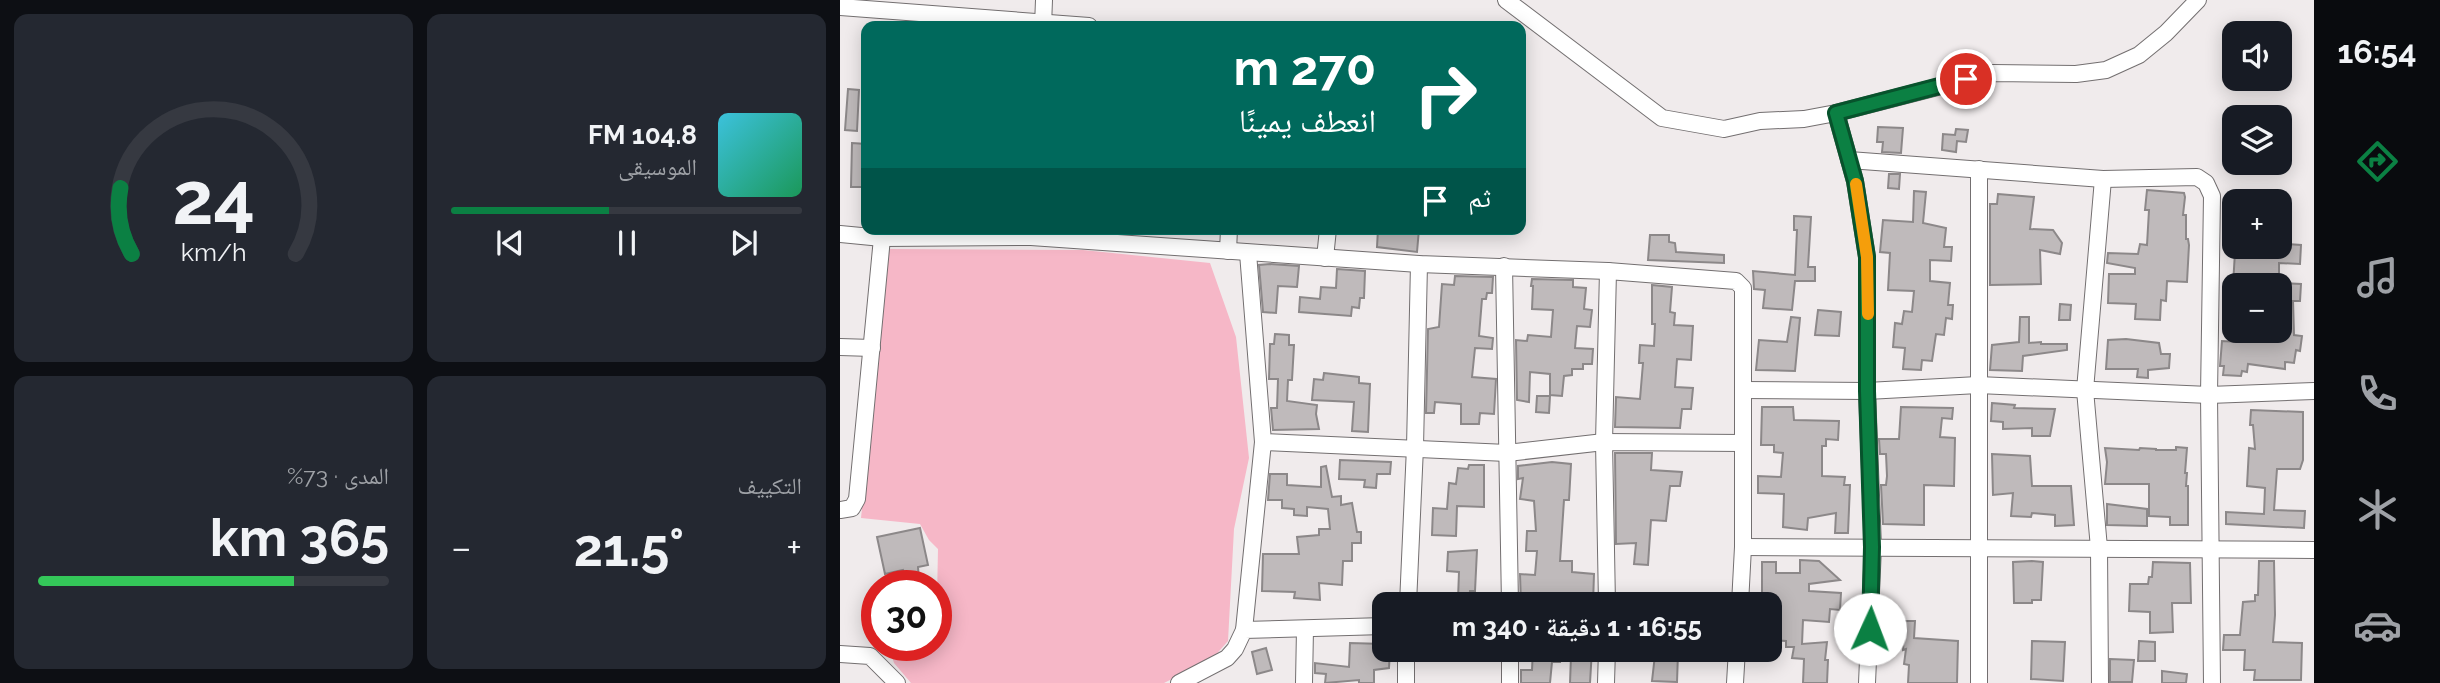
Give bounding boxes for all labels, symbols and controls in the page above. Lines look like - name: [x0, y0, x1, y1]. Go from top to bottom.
- map controls: [2222, 21, 2292, 343]
- button: sound: [2222, 21, 2292, 91]
- text: 16:54: [2337, 33, 2417, 70]
- text: 270 m: [1233, 39, 1376, 96]
- icon: right: [1400, 49, 1491, 140]
- pin: [1936, 49, 1996, 109]
- icon: arrive: [1947, 60, 1985, 98]
- text: انعطف يمينًا: [1239, 102, 1376, 139]
- button: layers: [2222, 105, 2292, 175]
- text: 104.8 FM: [588, 120, 697, 150]
- icon: directions: [2353, 137, 2402, 186]
- text: الموسيقى: [618, 153, 697, 180]
- text: 24: [172, 156, 255, 241]
- icon: arrive: [1416, 182, 1454, 220]
- text: ثم: [1468, 183, 1491, 213]
- button: +: [2222, 189, 2292, 259]
- icon: previous: [491, 224, 529, 262]
- icon: pause: [608, 224, 646, 262]
- icon: next: [725, 224, 763, 262]
- text: km/h: [181, 237, 246, 267]
- icon: music: [2353, 253, 2402, 302]
- button: −: [2222, 273, 2292, 343]
- icon: phone: [2353, 369, 2402, 418]
- text: المدى · 73%: [287, 462, 389, 489]
- text: التكييف: [737, 472, 802, 499]
- icon: climate: [2353, 485, 2402, 534]
- text: 365 km: [210, 507, 389, 568]
- text: 21.5°: [574, 517, 684, 578]
- text: −: [451, 525, 471, 570]
- text: +: [786, 525, 802, 570]
- speed limit sign: 30: [861, 570, 952, 661]
- position arrow: [1833, 592, 1907, 666]
- icon: car: [2353, 601, 2402, 650]
- text: 16:55 · 1 دقيقة · 340 m: [1452, 612, 1702, 642]

